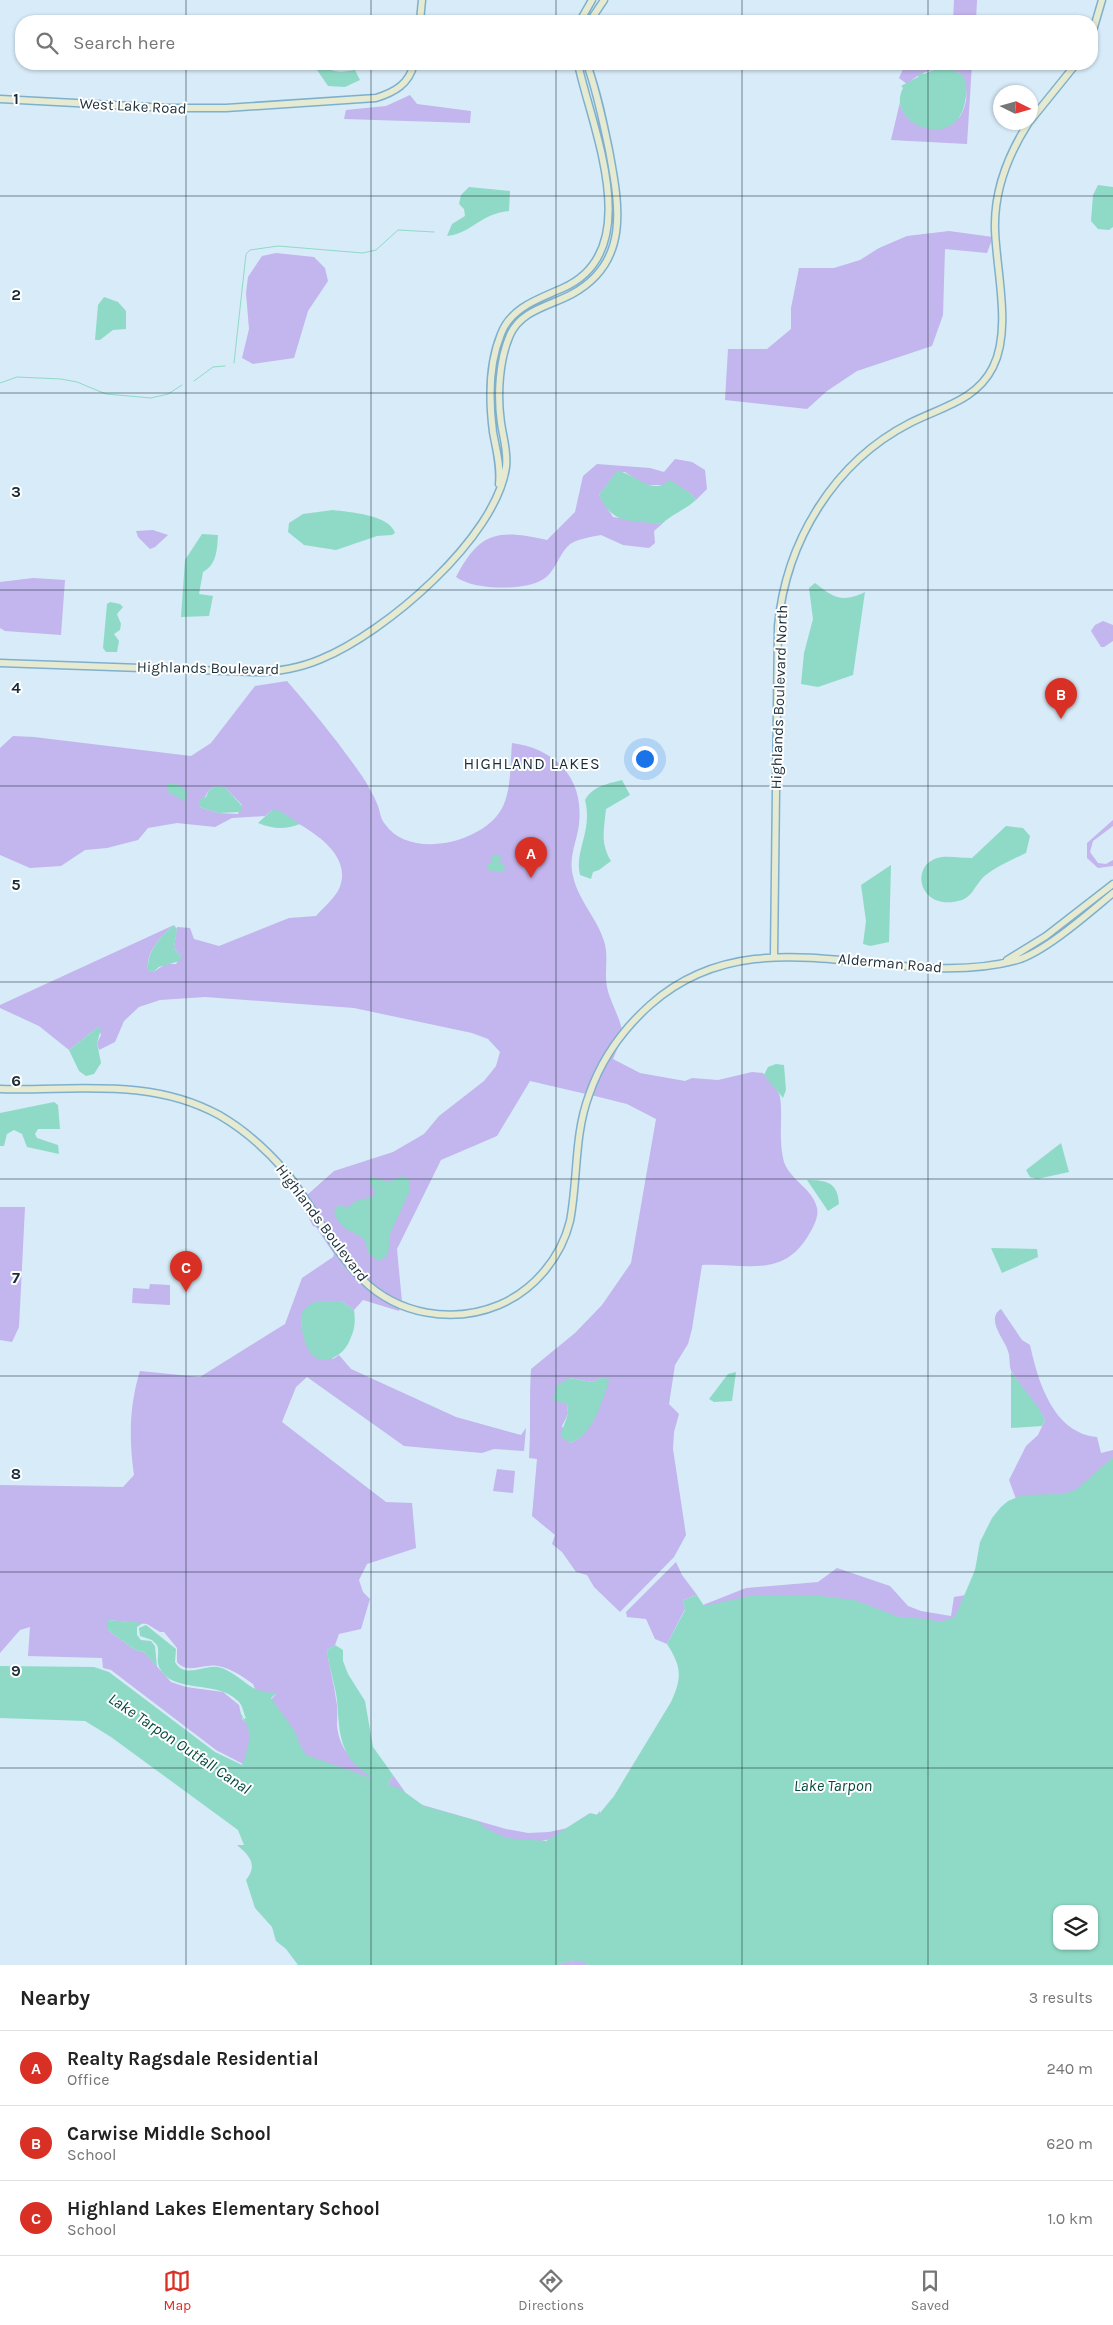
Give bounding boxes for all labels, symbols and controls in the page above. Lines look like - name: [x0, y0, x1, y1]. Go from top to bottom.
- search box: [15, 15, 1098, 70]
- icon: search: [33, 29, 61, 57]
- text: Search here: [73, 32, 175, 54]
- north arrow: [993, 85, 1038, 130]
- text: 1: [13, 89, 19, 108]
- street label: West Lake Road: [79, 94, 187, 118]
- text: 2: [11, 285, 21, 304]
- text: 3: [11, 482, 21, 501]
- street label: Highlands Boulevard North: [767, 604, 791, 790]
- street label: Highlands Boulevard: [137, 658, 279, 678]
- text: 4: [11, 678, 21, 697]
- pin: B: [1045, 678, 1077, 719]
- your location: [632, 746, 658, 772]
- district label: HIGHLAND LAKES: [463, 754, 601, 773]
- pin: A: [515, 837, 547, 878]
- text: 5: [11, 875, 21, 894]
- street label: Alderman Road: [837, 949, 943, 977]
- text: 6: [11, 1071, 21, 1090]
- street label: Highlands Boulevard: [272, 1161, 372, 1285]
- pin: C: [170, 1251, 202, 1292]
- text: 7: [12, 1268, 20, 1287]
- text: 8: [11, 1464, 21, 1483]
- text: 9: [11, 1661, 21, 1680]
- water label: Lake Tarpon Outfall Canal: [105, 1689, 254, 1798]
- water label: Lake Tarpon: [794, 1776, 872, 1795]
- map controls: [1053, 1905, 1098, 1950]
- button: layers: [1053, 1905, 1098, 1950]
- text: Nearby: [20, 1986, 90, 2010]
- text: 3 results: [1029, 1988, 1093, 2007]
- text: Realty Ragsdale Residential: [67, 2048, 319, 2070]
- text: A: [31, 2059, 41, 2078]
- text: 240 m: [1047, 2059, 1093, 2078]
- text: Office: [67, 2070, 110, 2089]
- text: Carwise Middle School: [67, 2123, 271, 2145]
- text: B: [31, 2134, 41, 2153]
- text: 620 m: [1046, 2134, 1093, 2153]
- text: School: [67, 2145, 117, 2164]
- text: Highland Lakes Elementary School: [67, 2198, 380, 2220]
- text: C: [31, 2209, 41, 2228]
- text: 1.0 km: [1048, 2209, 1093, 2228]
- text: School: [67, 2220, 117, 2239]
- tab: Map: [163, 2267, 191, 2314]
- tab: Directions: [518, 2267, 584, 2314]
- tab: Saved: [911, 2267, 950, 2314]

